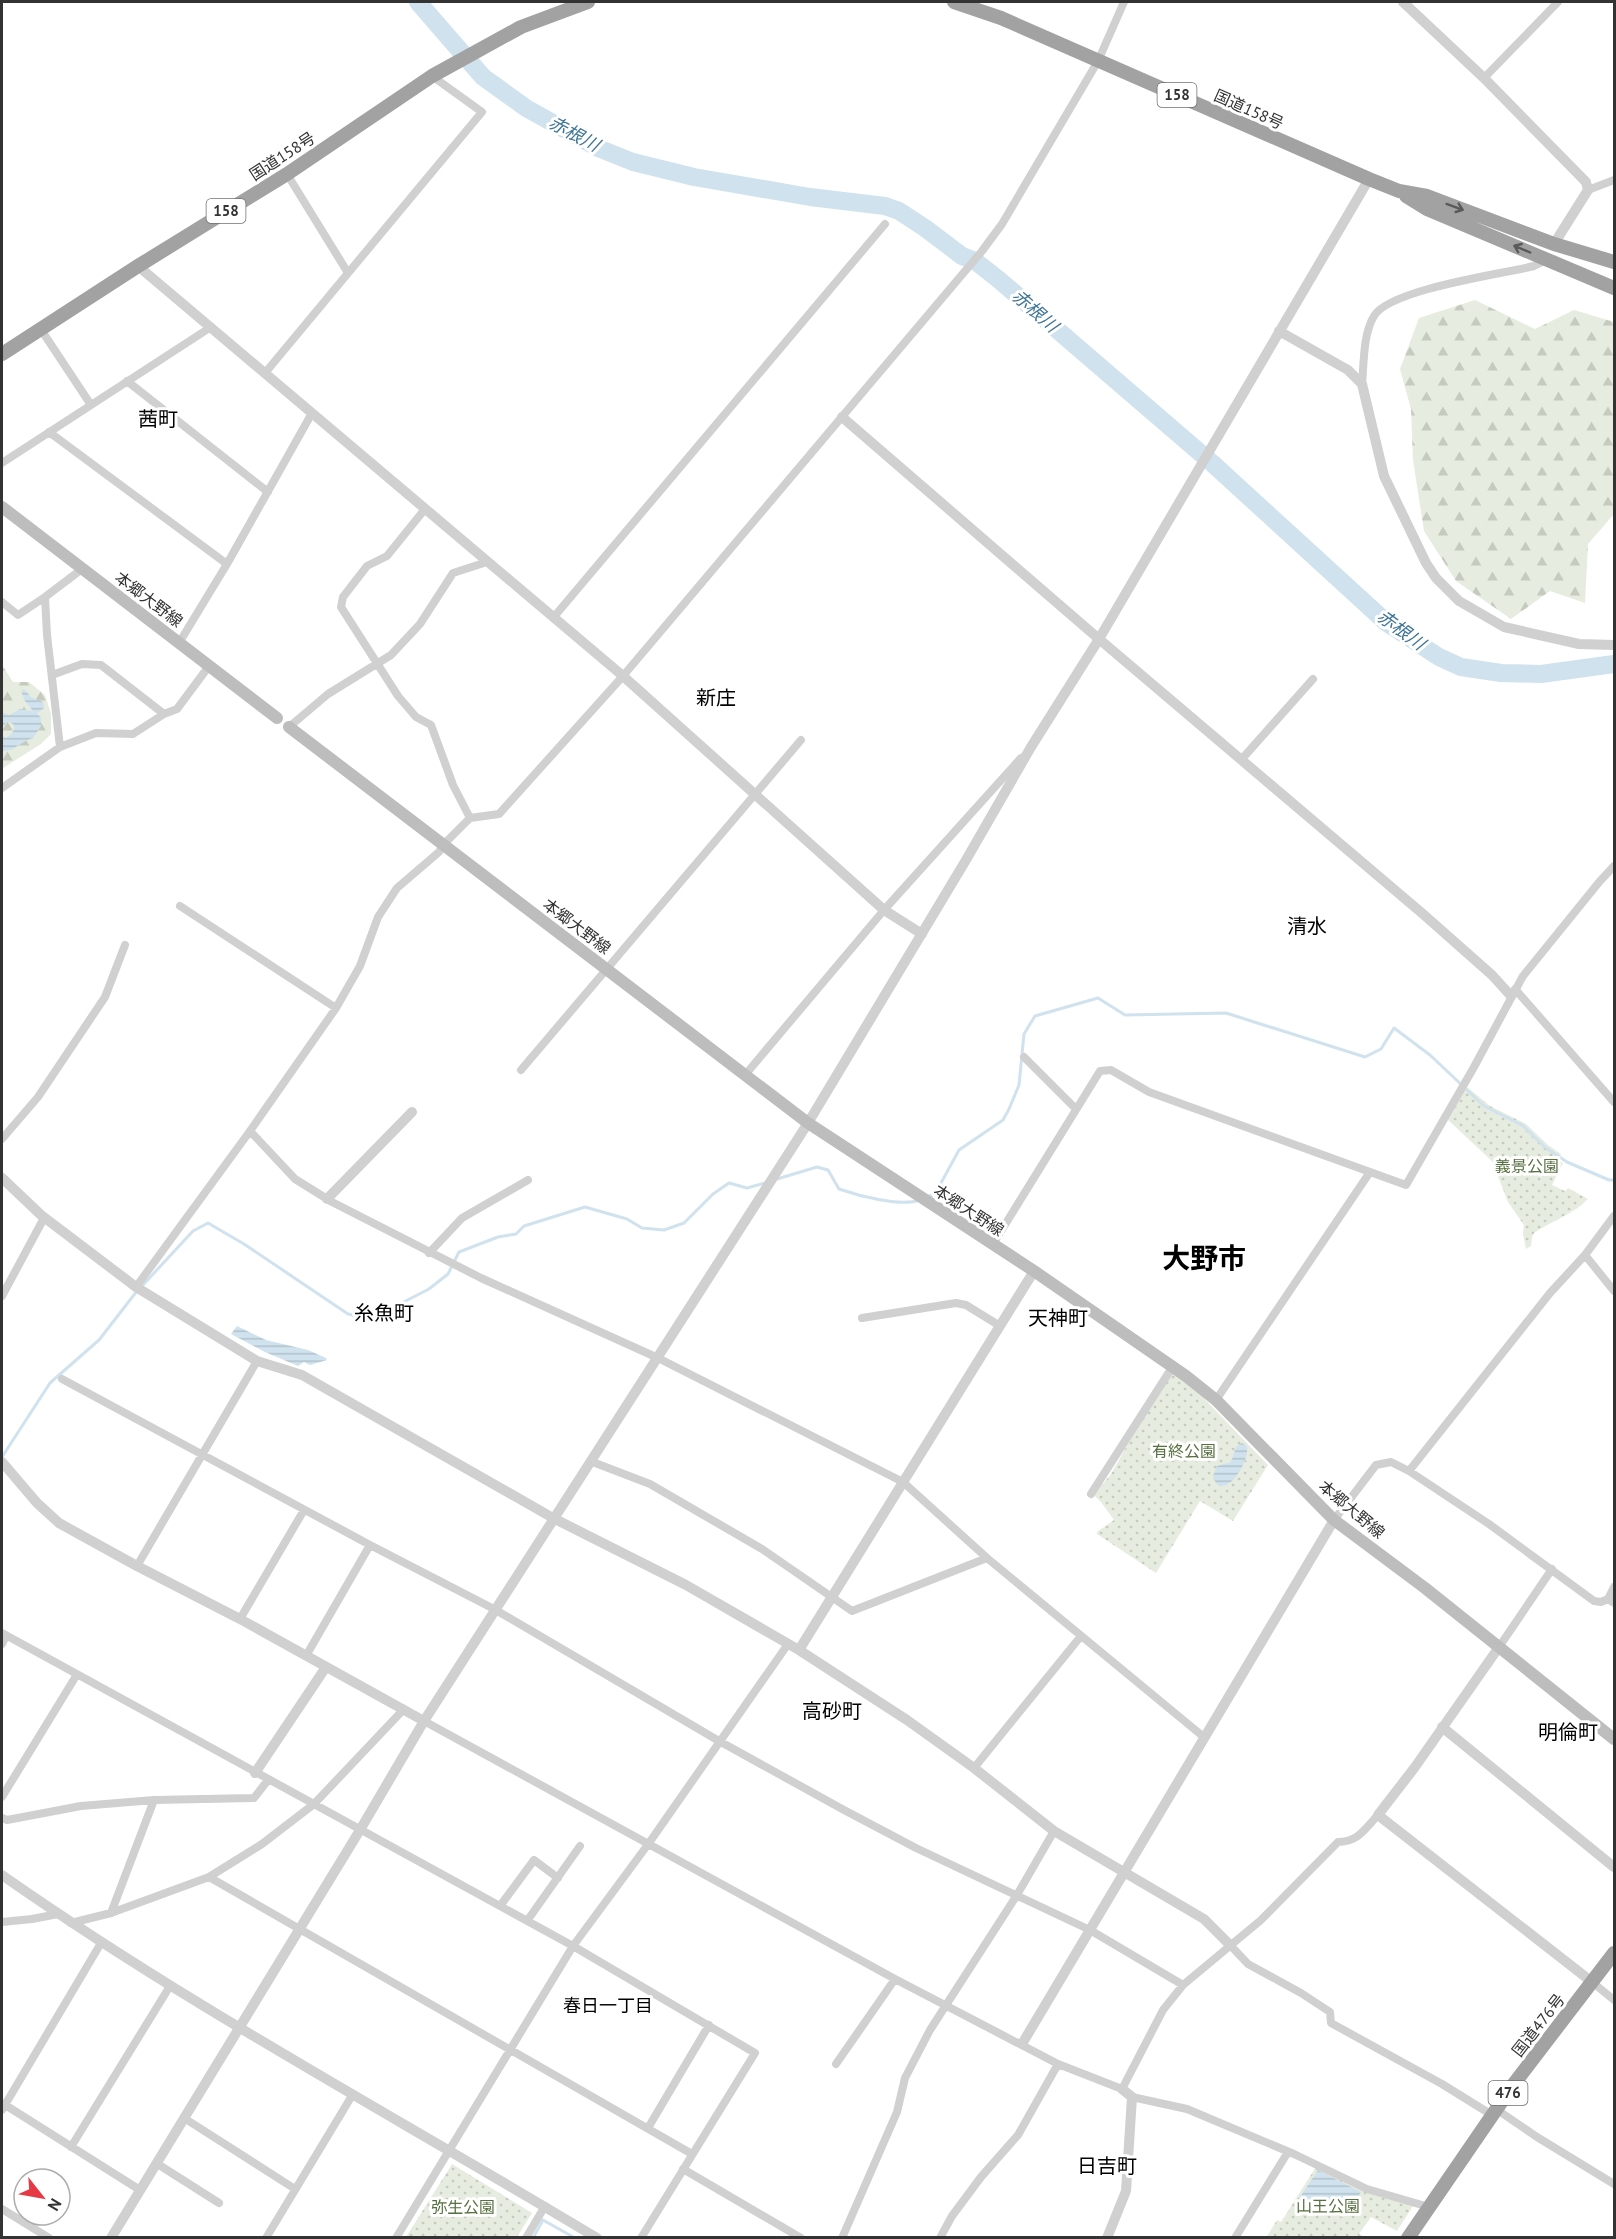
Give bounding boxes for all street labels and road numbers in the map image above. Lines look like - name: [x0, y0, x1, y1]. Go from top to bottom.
- road number: 158: [1158, 83, 1196, 107]
- street label: 国道158号: [1211, 85, 1287, 133]
- street label: 国道158号: [245, 127, 319, 185]
- road number: 158: [206, 199, 246, 223]
- street label: 本郷大野線: [111, 567, 187, 631]
- street label: 本郷大野線: [539, 894, 615, 958]
- street label: 本郷大野線: [930, 1180, 1008, 1240]
- street label: 本郷大野線: [1315, 1476, 1389, 1542]
- street label: 国道476号: [1507, 1990, 1569, 2060]
- road number: 476: [1488, 2081, 1528, 2105]

